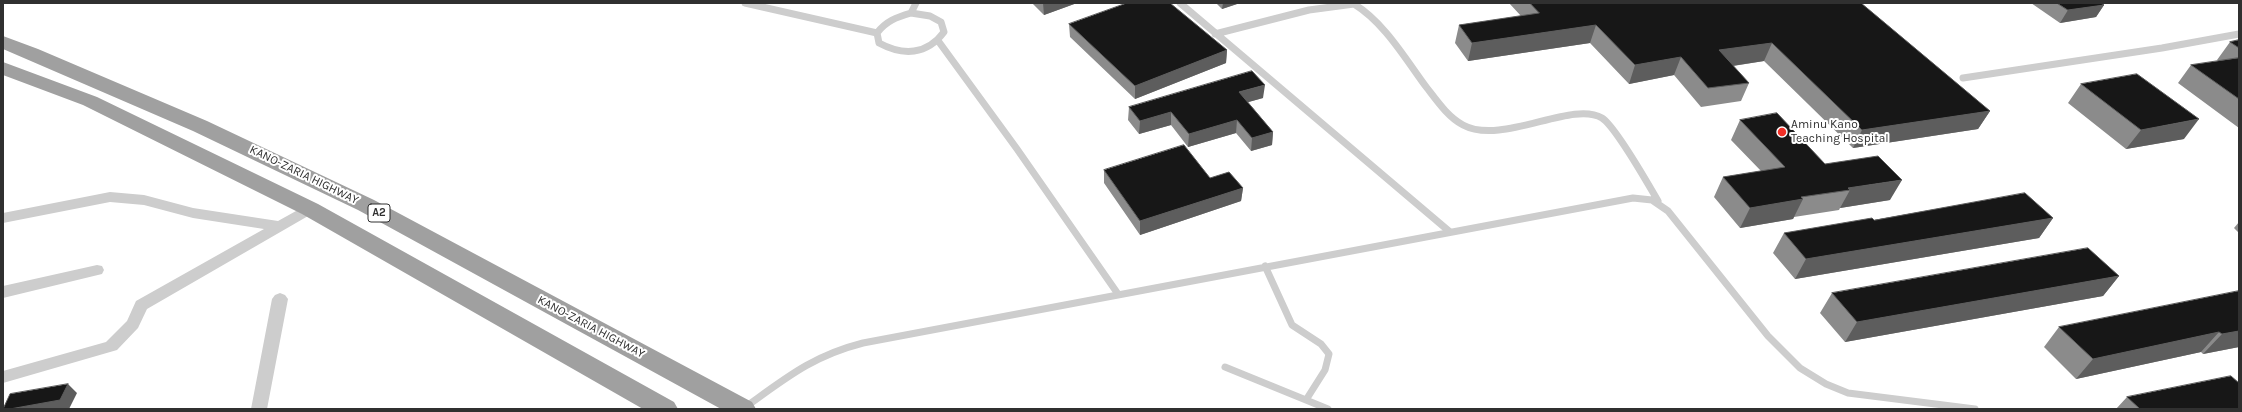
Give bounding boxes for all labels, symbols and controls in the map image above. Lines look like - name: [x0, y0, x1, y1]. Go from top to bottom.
- place label: Aminu Kano Teaching Hospital: [1791, 118, 1889, 146]
- marker: Aminu Kano Teaching Hospital: [1776, 126, 1788, 138]
- street label: KANO-ZARIA HIGHWAY: [247, 142, 361, 208]
- road number: A2: [368, 204, 390, 222]
- street label: KANO-ZARIA HIGHWAY: [535, 293, 647, 361]

